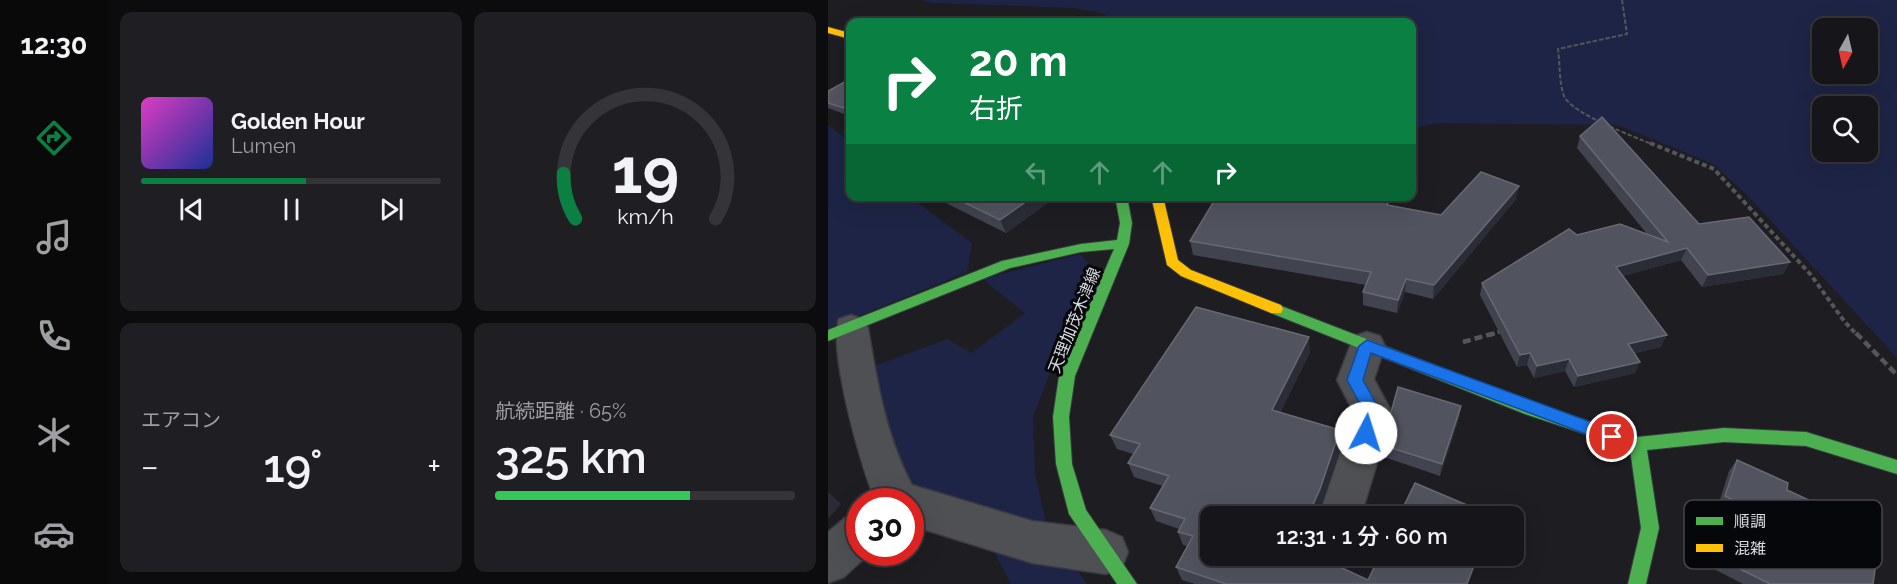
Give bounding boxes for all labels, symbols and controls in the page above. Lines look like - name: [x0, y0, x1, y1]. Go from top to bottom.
- north arrow: [1812, 18, 1878, 84]
- map controls: [1812, 18, 1878, 162]
- text: 12:30: [21, 29, 87, 60]
- text: 20 m: [969, 37, 1068, 86]
- icon: right: [870, 42, 948, 120]
- text: 右折: [969, 93, 1023, 124]
- button: search: [1812, 96, 1878, 162]
- text: Golden Hour: [231, 108, 365, 134]
- icon: directions: [33, 117, 75, 159]
- text: Lumen: [231, 134, 296, 158]
- text: 19: [611, 134, 679, 208]
- icon: left: [1020, 156, 1053, 189]
- icon: ahead: [1083, 156, 1116, 189]
- icon: ahead: [1146, 156, 1179, 189]
- icon: right: [1209, 156, 1242, 189]
- icon: previous: [175, 193, 208, 226]
- icon: pause: [275, 193, 308, 226]
- icon: next: [375, 193, 408, 226]
- text: km/h: [617, 204, 673, 229]
- icon: music: [33, 216, 75, 258]
- street label: 天理加茂木津線: [1045, 265, 1104, 376]
- icon: phone: [33, 315, 75, 357]
- text: 航続距離 · 65%: [495, 399, 626, 423]
- position arrow: [1334, 401, 1398, 465]
- text: エアコン: [141, 408, 221, 432]
- pin: [1586, 411, 1637, 462]
- icon: climate: [33, 414, 75, 456]
- icon: arrive: [1595, 420, 1628, 453]
- text: 325 km: [495, 431, 647, 484]
- text: 19°: [264, 440, 322, 493]
- text: −: [141, 447, 159, 486]
- text: +: [427, 447, 441, 486]
- speed limit sign: 30: [846, 488, 924, 566]
- legend: [1684, 500, 1882, 569]
- text: 順調: [1734, 512, 1766, 531]
- icon: car: [33, 513, 75, 555]
- text: 12:31 · 1 分 · 60 m: [1276, 523, 1448, 549]
- text: 混雑: [1734, 539, 1766, 558]

